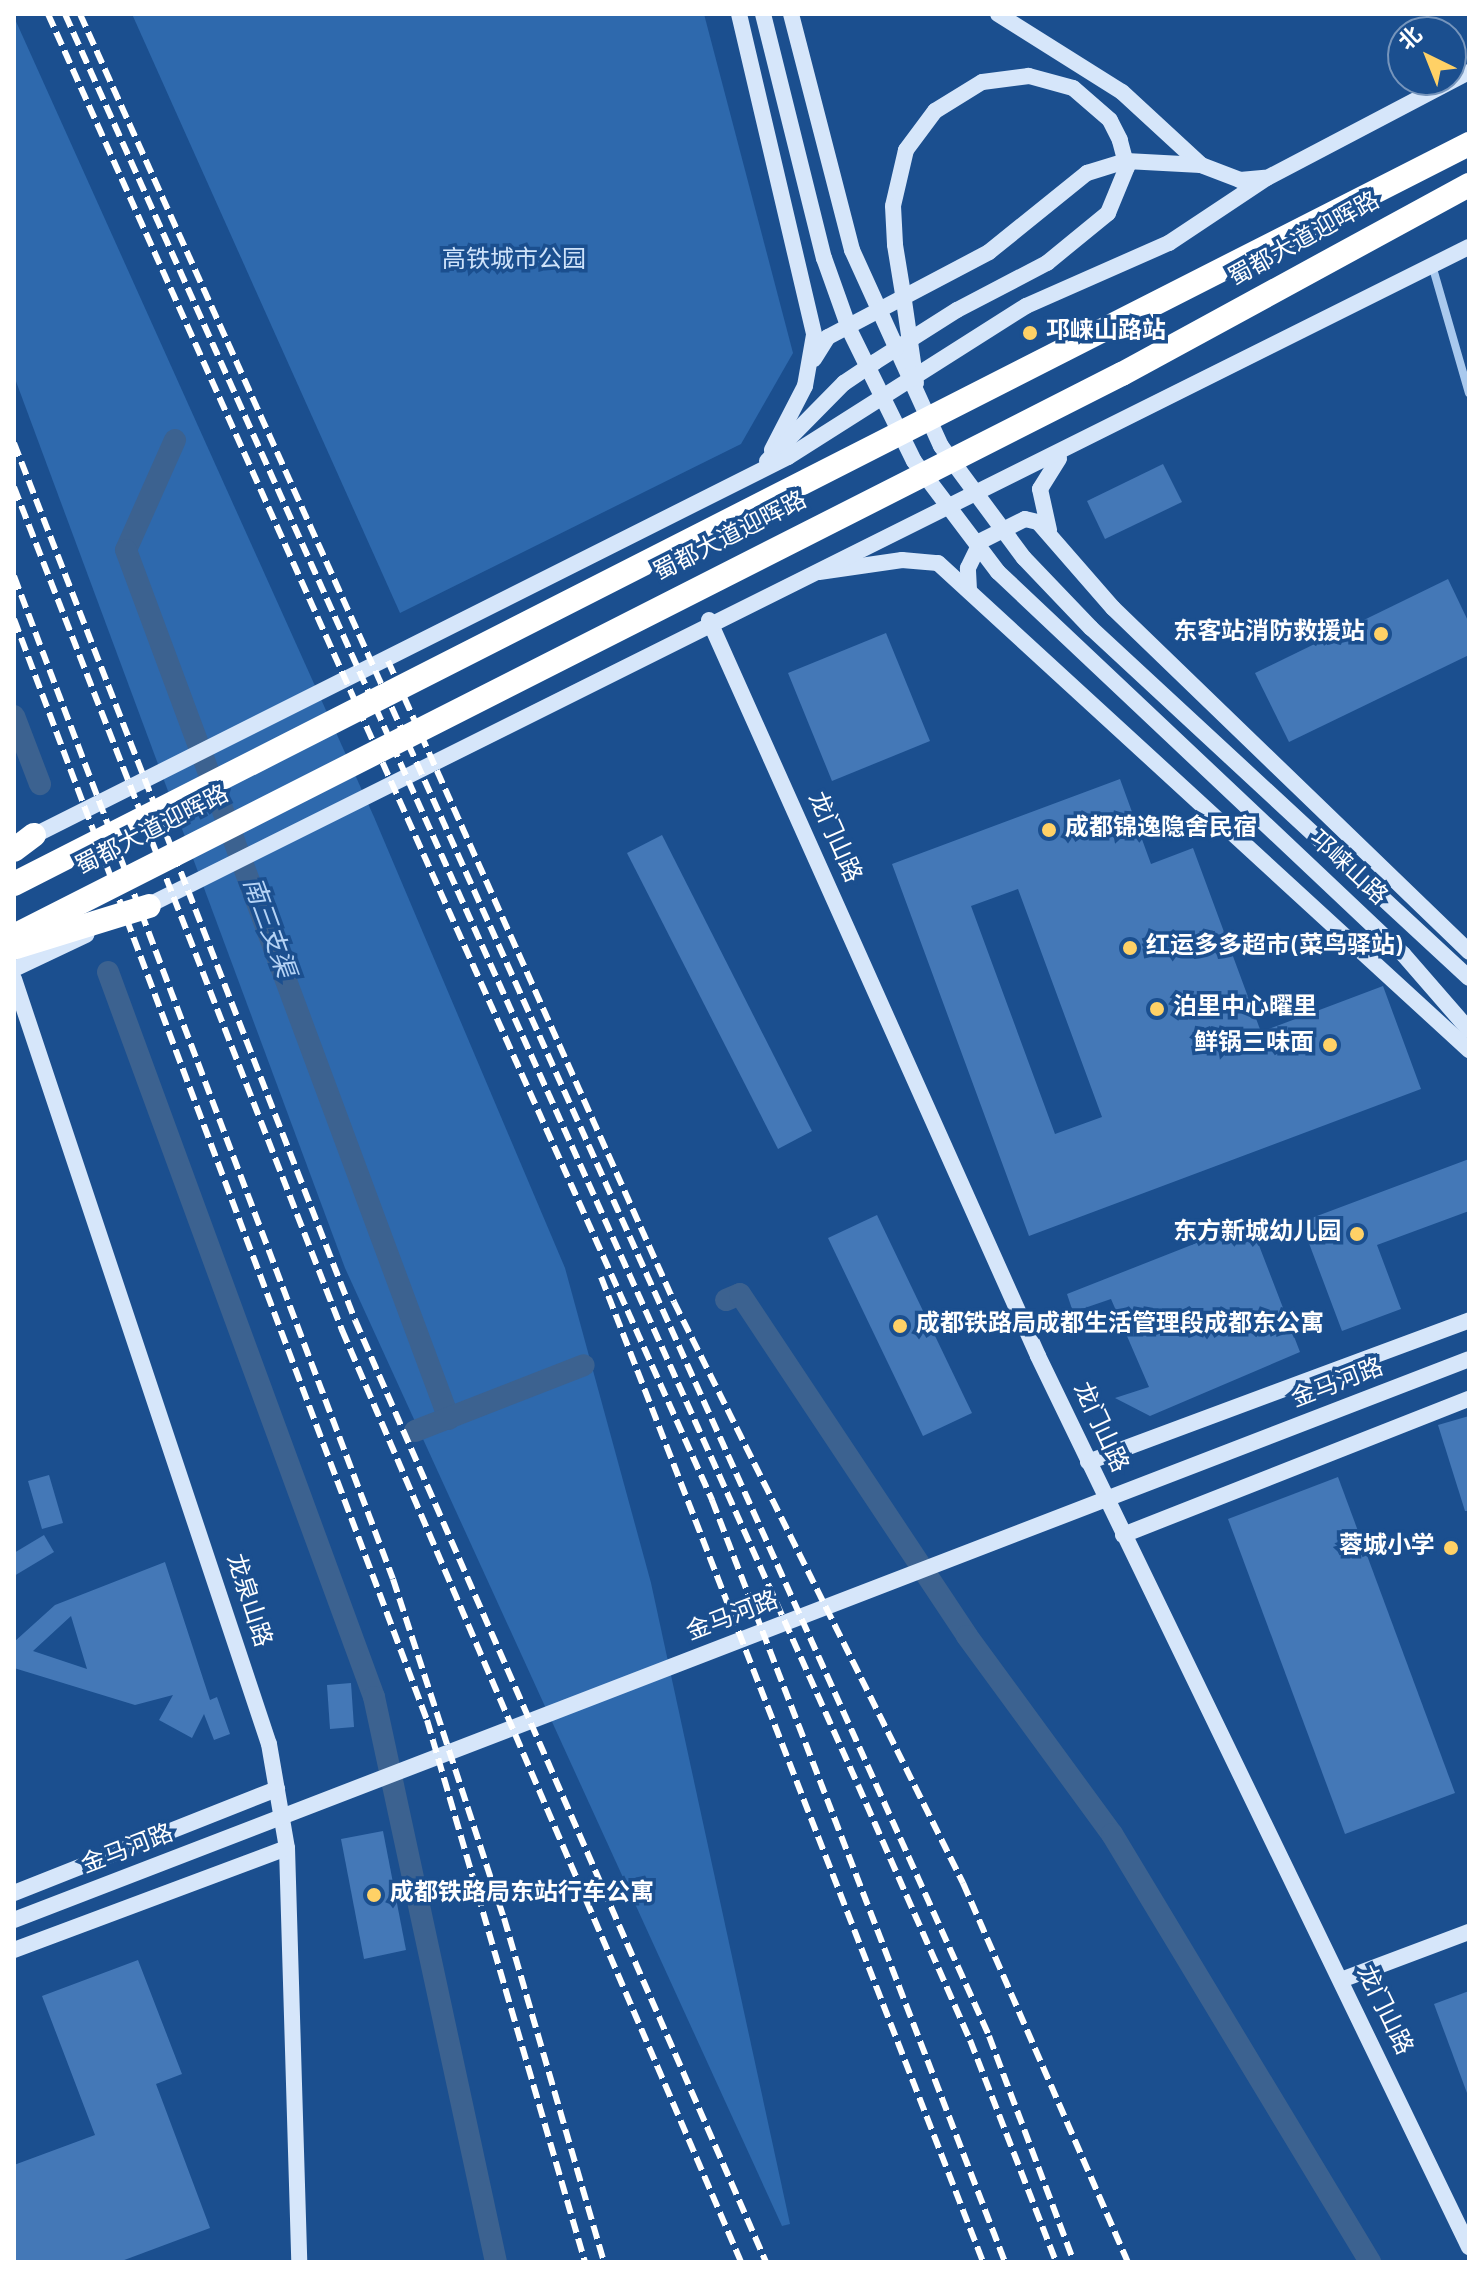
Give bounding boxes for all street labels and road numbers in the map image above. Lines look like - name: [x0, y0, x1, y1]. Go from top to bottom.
- street label: 蜀都大道迎晖路: [1225, 188, 1385, 294]
- street label: 蜀都大道迎晖路: [650, 487, 812, 589]
- street label: 蜀都大道迎晖路: [72, 781, 234, 883]
- street label: 龙门山路: [800, 788, 866, 888]
- street label: 邛崃山路: [1302, 826, 1392, 912]
- street label: 金马河路: [1288, 1354, 1388, 1416]
- street label: 龙门山路: [1066, 1378, 1132, 1478]
- street label: 龙泉山路: [218, 1551, 276, 1651]
- street label: 金马河路: [683, 1587, 783, 1649]
- street label: 金马河路: [78, 1820, 178, 1882]
- street label: 龙门山路: [1349, 1962, 1417, 2060]

